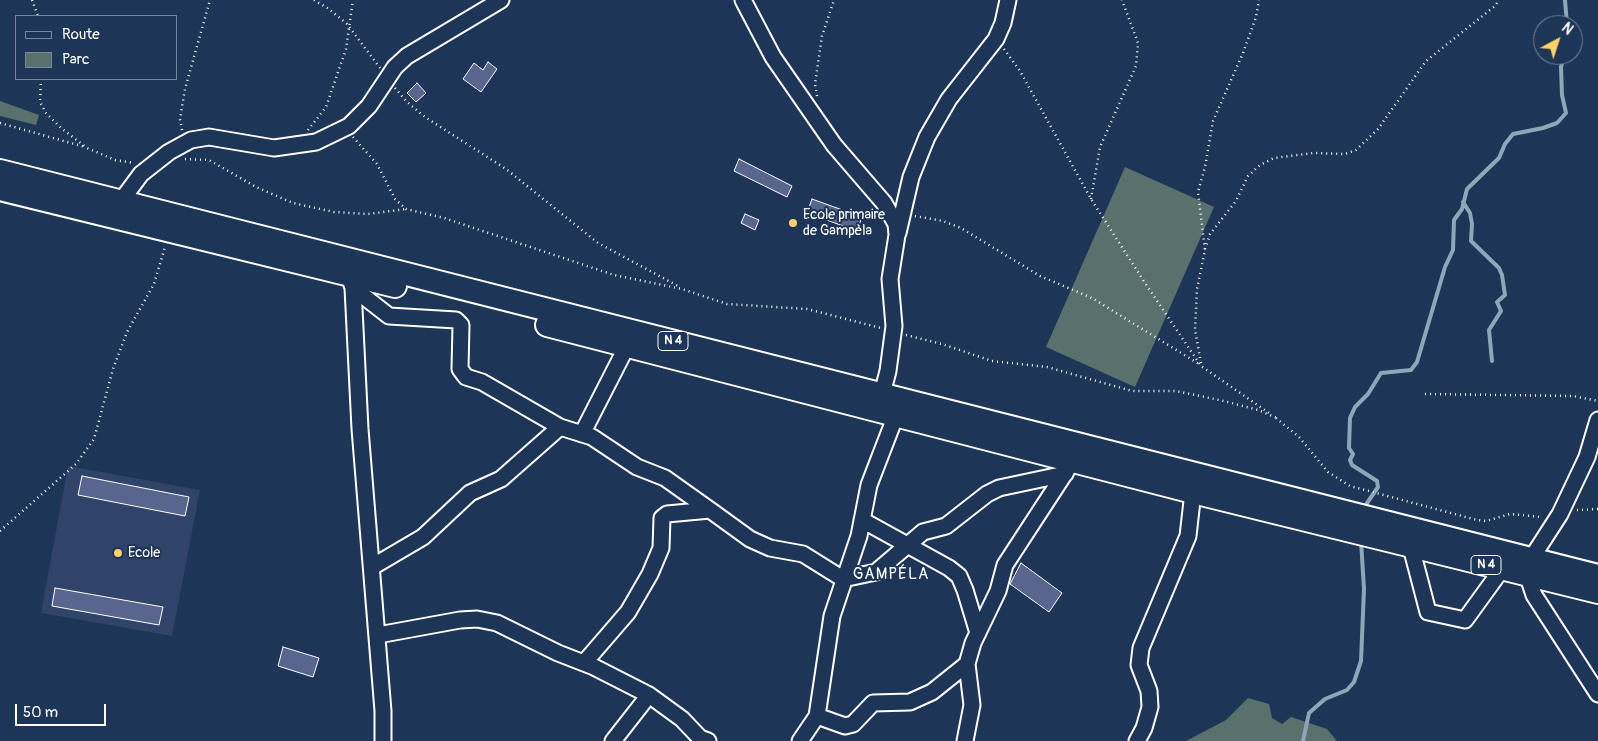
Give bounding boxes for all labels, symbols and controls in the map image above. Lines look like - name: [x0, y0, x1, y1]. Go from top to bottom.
- legend: [15, 15, 178, 80]
- north arrow: [1533, 15, 1583, 65]
- text: N: [1558, 19, 1576, 38]
- text: Route: [62, 25, 100, 44]
- text: Parc: [62, 50, 90, 69]
- place label: Ecole primaire de Gampèla: [803, 207, 885, 240]
- marker: Ecole primaire de Gampèla: [787, 217, 799, 229]
- road number: N 4: [658, 332, 688, 351]
- place label: Ecole: [128, 545, 160, 561]
- marker: Ecole: [112, 547, 124, 559]
- road number: N 4: [1471, 556, 1501, 574]
- district label: GAMPÉLA: [852, 565, 930, 585]
- scale bar: [18, 694, 109, 726]
- text: 50 m: [23, 703, 58, 722]

